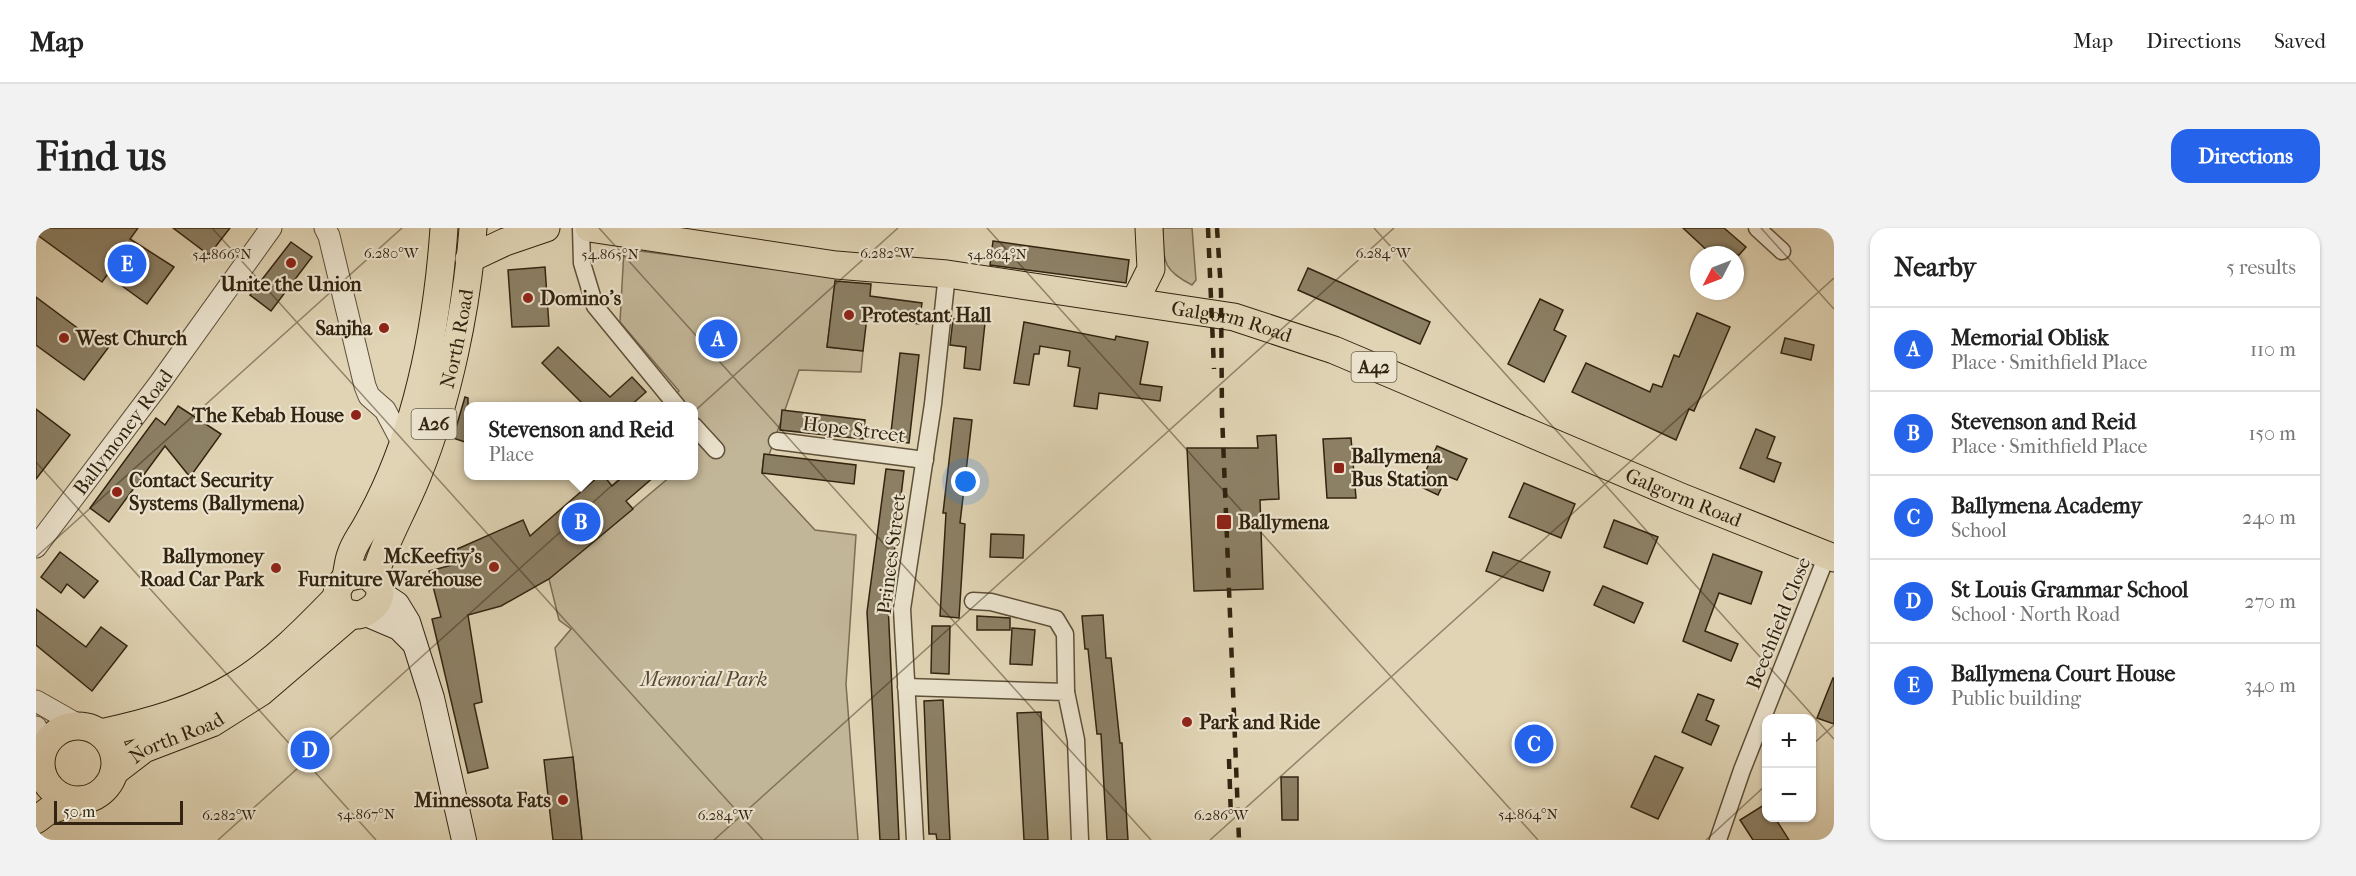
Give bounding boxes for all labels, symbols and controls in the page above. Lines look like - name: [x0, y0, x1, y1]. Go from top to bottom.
- text: Map: [30, 25, 84, 58]
- text: Map: [2073, 29, 2113, 53]
- text: Directions: [2146, 29, 2241, 53]
- text: Saved: [2274, 29, 2326, 53]
- button: Directions: [2171, 129, 2320, 183]
- text: Find us: [36, 132, 166, 181]
- pin: E: [108, 242, 146, 286]
- text: 6.280°W: [364, 244, 420, 262]
- text: 6.282°W: [860, 244, 915, 262]
- text: 6.284°W: [1355, 244, 1412, 262]
- text: 54.866°N: [192, 245, 252, 263]
- text: 54.865°N: [581, 245, 639, 263]
- text: 54.864°N: [967, 245, 1028, 263]
- north arrow: [1690, 246, 1744, 300]
- text: Nearby: [1894, 252, 1976, 283]
- marker: Unite the Union: [284, 256, 298, 270]
- text: 5 results: [2226, 256, 2296, 279]
- place label: Unite the Union: [219, 273, 362, 296]
- street label: North Road: [436, 286, 478, 391]
- place label: Domino's: [540, 287, 622, 310]
- marker: Domino's: [521, 291, 535, 305]
- street label: Galgorm Road: [1170, 297, 1296, 348]
- place label: Protestant Hall: [861, 304, 992, 327]
- marker: Protestant Hall: [842, 308, 856, 322]
- pin: A: [698, 316, 738, 362]
- place label: Sanjha: [315, 317, 373, 340]
- marker: Sanjha: [377, 321, 391, 335]
- text: Memorial Oblisk: [1951, 325, 2109, 351]
- place label: West Church: [75, 327, 188, 350]
- marker: West Church: [57, 331, 71, 345]
- text: A: [1907, 338, 1920, 361]
- text: 110 m: [2250, 338, 2296, 361]
- text: Place · Smithfield Place: [1951, 351, 2147, 374]
- road number: A42: [1352, 352, 1396, 382]
- street label: Ballymoney Road: [69, 364, 178, 499]
- popup: [464, 402, 698, 480]
- place label: The Kebab House: [191, 404, 344, 427]
- marker: The Kebab House: [349, 408, 363, 422]
- road number: A26: [412, 409, 456, 439]
- text: Stevenson and Reid: [1951, 409, 2136, 435]
- street label: Hope Street: [801, 412, 907, 447]
- text: Stevenson and Reid: [488, 417, 674, 443]
- text: B: [1907, 422, 1920, 445]
- text: 150 m: [2248, 422, 2296, 445]
- text: Place · Smithfield Place: [1951, 435, 2147, 458]
- text: Place: [488, 443, 534, 466]
- place label: Ballymena Bus Station: [1351, 445, 1449, 491]
- marker: Ballymena Bus Station: [1332, 461, 1346, 475]
- street label: Galgorm Road: [1622, 464, 1746, 532]
- your location: [951, 467, 980, 496]
- place label: Contact Security Systems (Ballymena): [129, 469, 304, 515]
- marker: Contact Security Systems (Ballymena): [110, 485, 124, 499]
- street label: Princes Street: [873, 493, 910, 616]
- text: Ballymena Academy: [1951, 493, 2142, 519]
- pin: B: [562, 500, 600, 544]
- text: C: [1907, 506, 1920, 529]
- text: 240 m: [2242, 506, 2296, 529]
- place label: Ballymena: [1238, 511, 1330, 534]
- marker: Ballymena: [1215, 513, 1233, 531]
- text: School: [1951, 519, 2007, 542]
- place label: Ballymoney Road Car Park: [140, 545, 265, 591]
- place label: McKeefry's Furniture Warehouse: [297, 545, 483, 591]
- street label: Beechfield Close: [1741, 554, 1815, 693]
- marker: McKeefry's Furniture Warehouse: [487, 560, 501, 574]
- marker: Ballymoney Road Car Park: [269, 561, 283, 575]
- text: St Louis Grammar School: [1951, 577, 2188, 603]
- text: D: [1906, 590, 1921, 613]
- text: 270 m: [2244, 590, 2296, 613]
- text: School · North Road: [1951, 603, 2120, 626]
- text: Ballymena Court House: [1951, 661, 2175, 687]
- park label: Memorial Park: [639, 668, 767, 691]
- text: E: [1907, 674, 1920, 697]
- text: 340 m: [2244, 674, 2296, 697]
- text: Public building: [1951, 687, 2081, 710]
- street label: North Road: [124, 707, 229, 768]
- place label: Park and Ride: [1199, 711, 1320, 734]
- map controls: [1762, 714, 1816, 822]
- button: +: [1762, 714, 1816, 768]
- marker: Park and Ride: [1180, 715, 1194, 729]
- pin: C: [1514, 722, 1554, 766]
- pin: D: [290, 728, 330, 772]
- button: −: [1762, 768, 1816, 822]
- place label: Minnessota Fats: [413, 789, 552, 812]
- marker: Minnessota Fats: [556, 793, 570, 807]
- scale bar: [54, 798, 183, 826]
- text: 50 m: [63, 802, 95, 821]
- text: 54.867°N: [337, 805, 396, 823]
- text: 54.864°N: [1498, 805, 1559, 823]
- text: 6.282°W: [202, 806, 257, 824]
- text: 6.284°W: [697, 806, 754, 824]
- text: 6.286°W: [1194, 806, 1250, 824]

